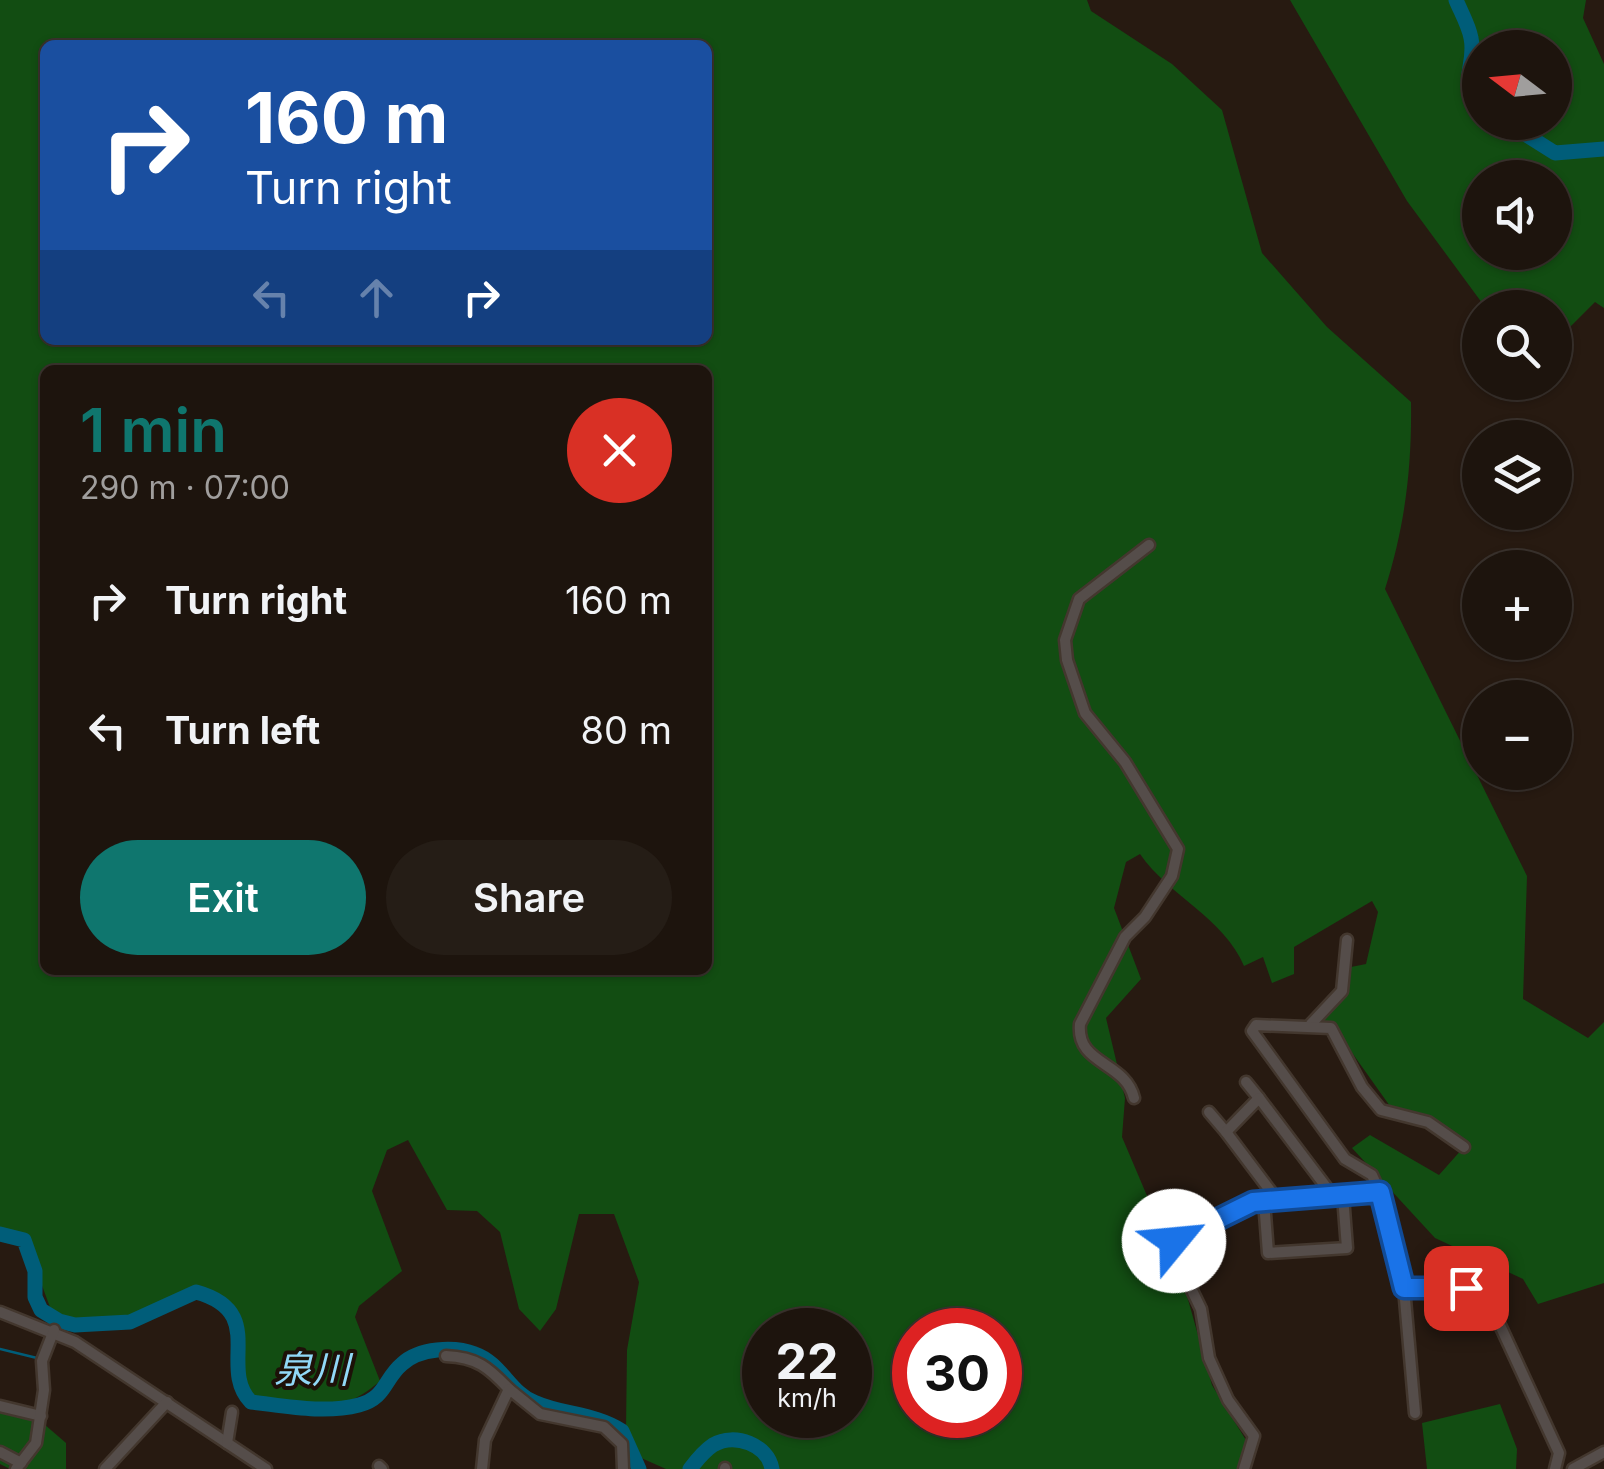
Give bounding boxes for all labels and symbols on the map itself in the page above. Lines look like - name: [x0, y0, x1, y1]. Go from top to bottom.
- north arrow: [1462, 30, 1572, 140]
- position arrow: [1122, 1189, 1226, 1293]
- pin: [1424, 1246, 1509, 1331]
- speed limit sign: 30: [892, 1308, 1022, 1438]
- water label: 泉川: [274, 1346, 354, 1392]

